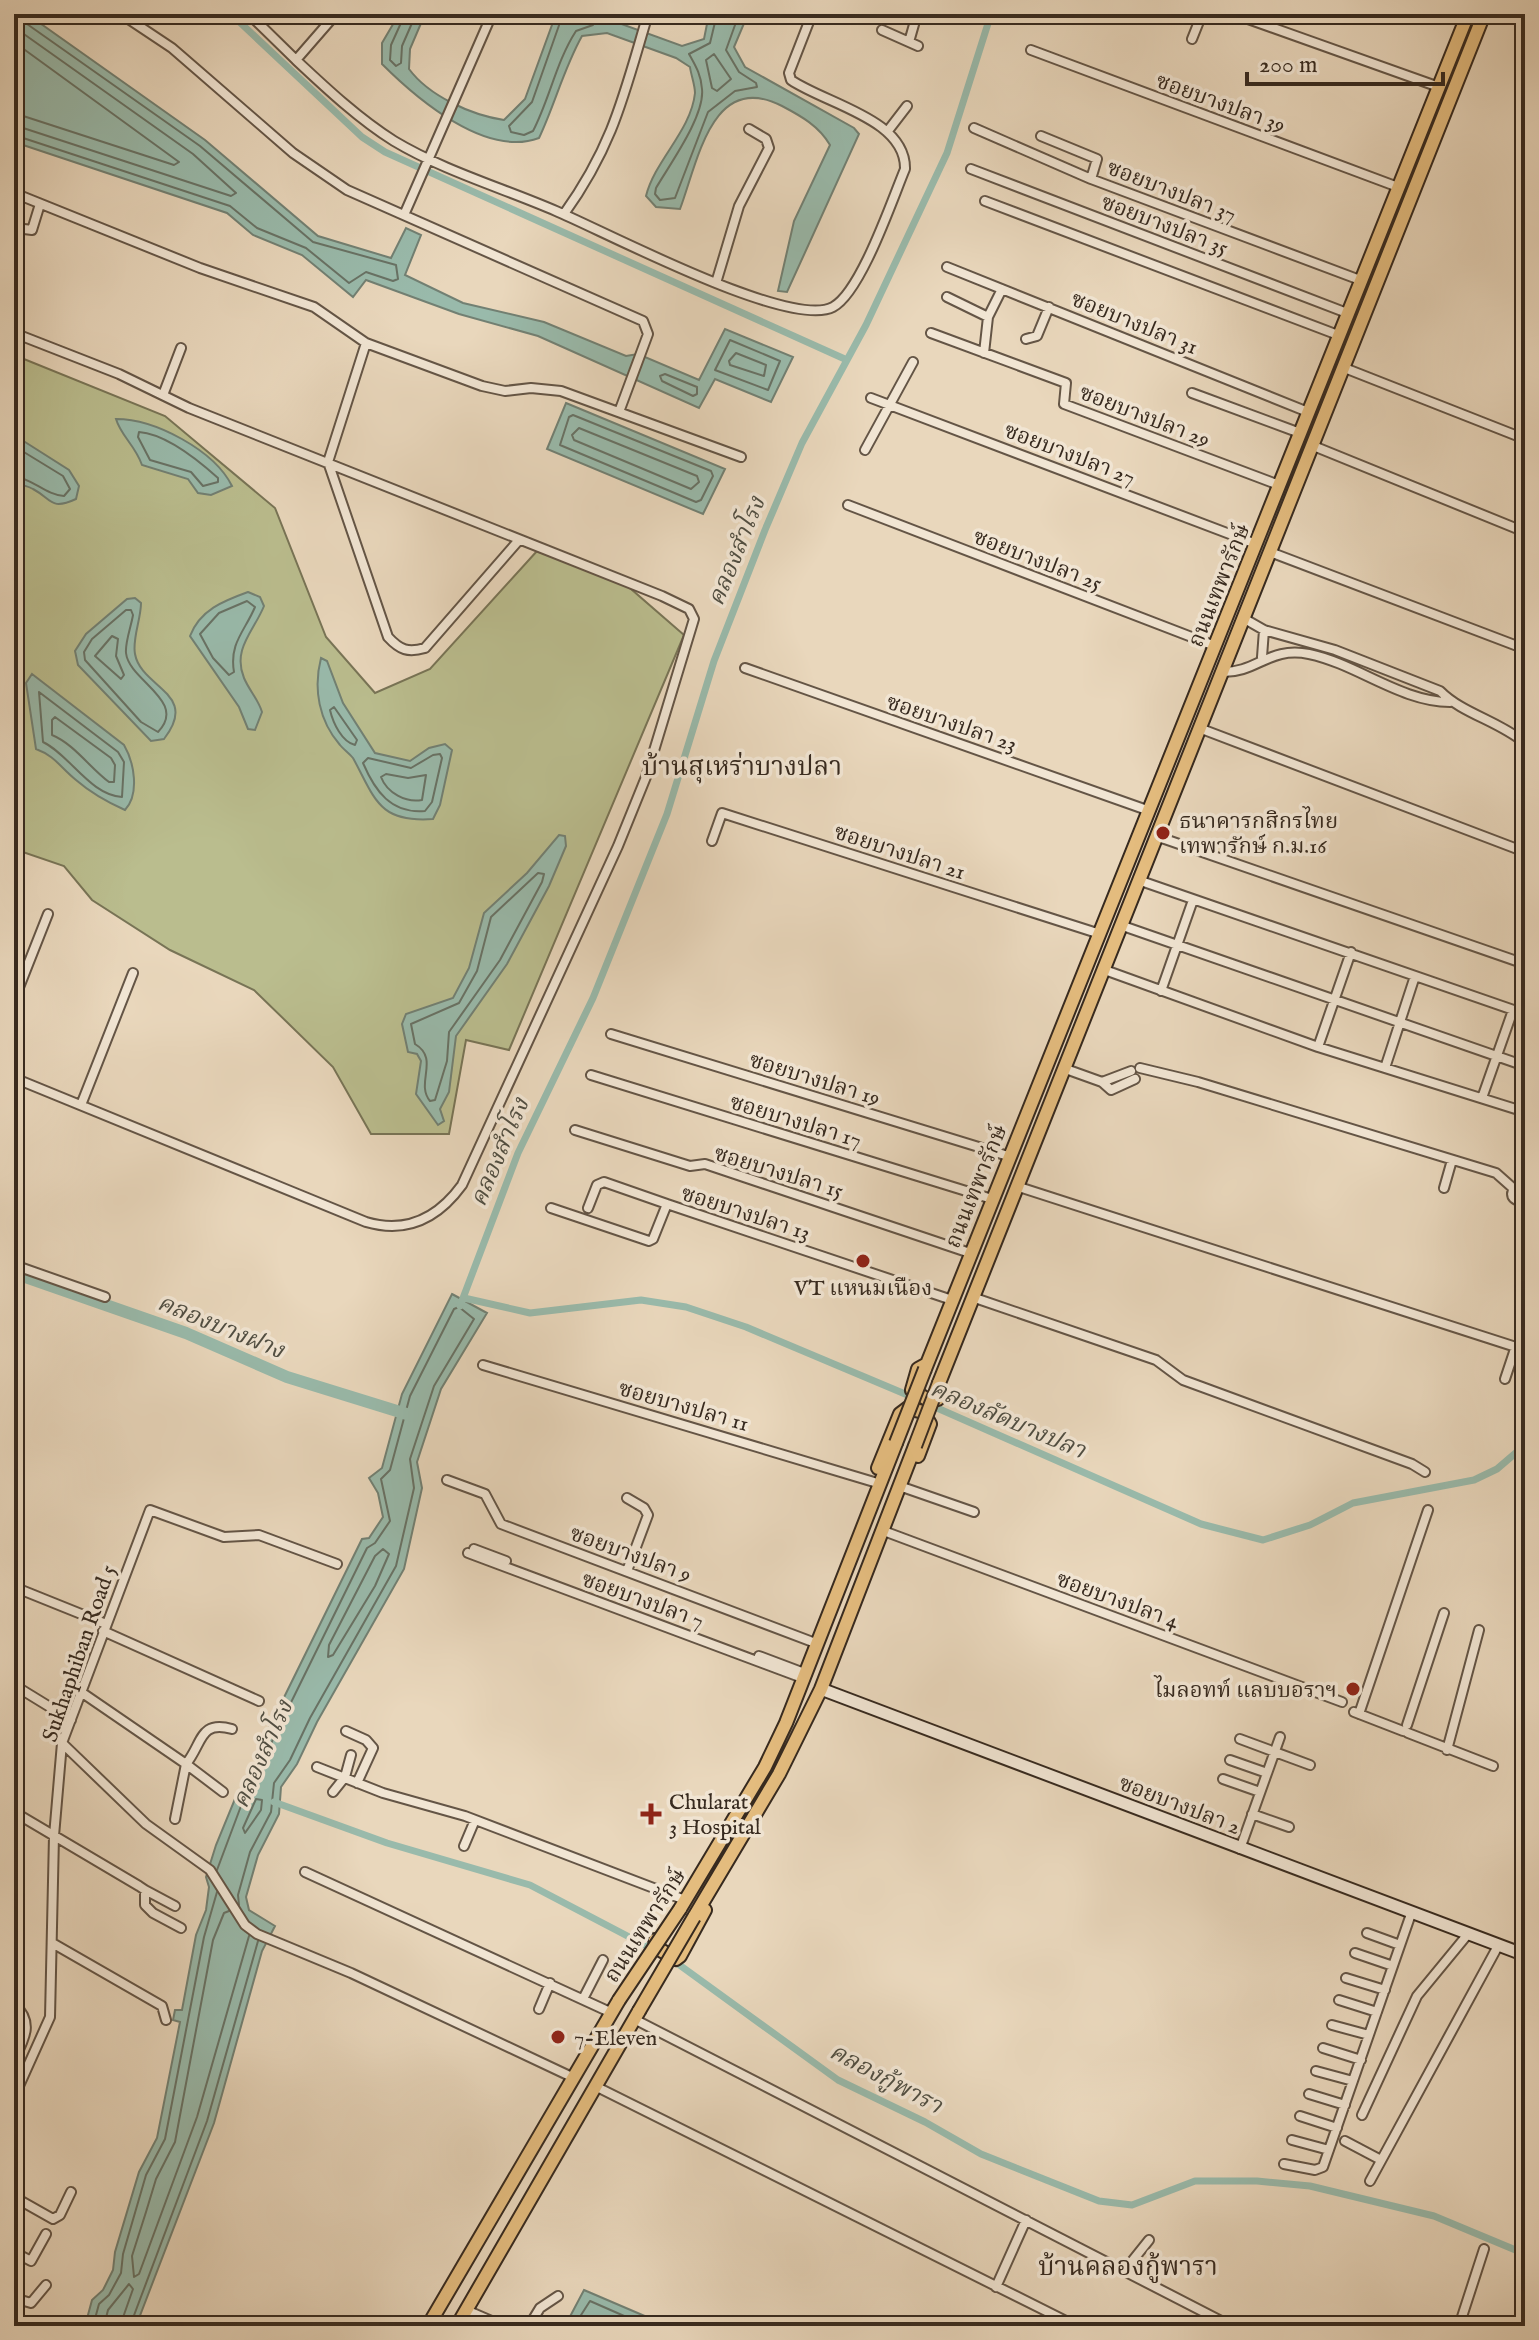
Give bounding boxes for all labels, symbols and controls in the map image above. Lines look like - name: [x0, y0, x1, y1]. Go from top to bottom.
- scale bar: [1247, 36, 1443, 86]
- text: 200 m: [1259, 50, 1318, 81]
- street label: ซอยบางปลา 39: [1152, 68, 1289, 140]
- street label: ซอยบางปลา 37: [1103, 154, 1240, 229]
- street label: ซอยบางปลา 35: [1097, 189, 1232, 263]
- street label: ซอยบางปลา 31: [1067, 286, 1202, 362]
- street label: ซอยบางปลา 29: [1075, 379, 1214, 455]
- street label: ซอยบางปลา 27: [1000, 417, 1139, 493]
- water label: คลองสำโรง: [699, 490, 774, 611]
- street label: ถนนเทพารักษ์: [1182, 520, 1257, 652]
- street label: ซอยบางปลา 25: [969, 523, 1106, 598]
- street label: ซอยบางปลา 23: [882, 688, 1020, 759]
- district label: บ้านสุเหร่าบางปลา: [642, 751, 842, 784]
- place label: ธนาคารกสิกรไทย เทพารักษ์ ก.ม.16: [1179, 806, 1338, 861]
- street label: ซอยบางปลา 21: [830, 819, 968, 887]
- marker: ธนาคารกสิกรไทย เทพารักษ์ ก.ม.16: [1154, 824, 1172, 842]
- street label: ซอยบางปลา 19: [746, 1047, 883, 1113]
- street label: ซอยบางปลา 17: [726, 1089, 865, 1155]
- water label: คลองสำโรง: [461, 1091, 538, 1212]
- street label: ถนนเทพารักษ์: [939, 1121, 1014, 1253]
- street label: ซอยบางปลา 15: [710, 1140, 847, 1206]
- street label: ซอยบางปลา 13: [677, 1180, 813, 1248]
- marker: VT แหนมเนือง: [854, 1252, 872, 1270]
- place label: VT แหนมเนือง: [793, 1275, 932, 1303]
- water label: คลองบางฝาง: [153, 1288, 289, 1367]
- water label: คลองลัดบางปลา: [925, 1374, 1091, 1467]
- street label: ซอยบางปลา 11: [615, 1375, 752, 1439]
- street label: ซอยบางปลา 9: [566, 1520, 695, 1590]
- street label: Sukhaphiban Road 5: [36, 1561, 123, 1746]
- street label: ซอยบางปลา 7: [577, 1566, 707, 1636]
- street label: ซอยบางปลา 4: [1052, 1566, 1183, 1636]
- place label: ไมลอทท์ แลบบอราฯ: [1154, 1675, 1337, 1705]
- marker: ไมลอทท์ แลบบอราฯ: [1344, 1680, 1362, 1698]
- water label: คลองสำโรง: [223, 1694, 301, 1813]
- street label: ซอยบางปลา 2: [1115, 1770, 1244, 1842]
- place label: Chularat 3 Hospital: [669, 1789, 761, 1842]
- marker: Chularat 3 Hospital: [640, 1803, 662, 1825]
- street label: ถนนเทพารักษ์: [598, 1864, 693, 1988]
- place label: 7-Eleven: [574, 2025, 658, 2053]
- marker: 7-Eleven: [549, 2028, 567, 2046]
- water label: คลองกู้พารา: [824, 2037, 948, 2122]
- district label: บ้านคลองกู้พารา: [1038, 2251, 1218, 2284]

